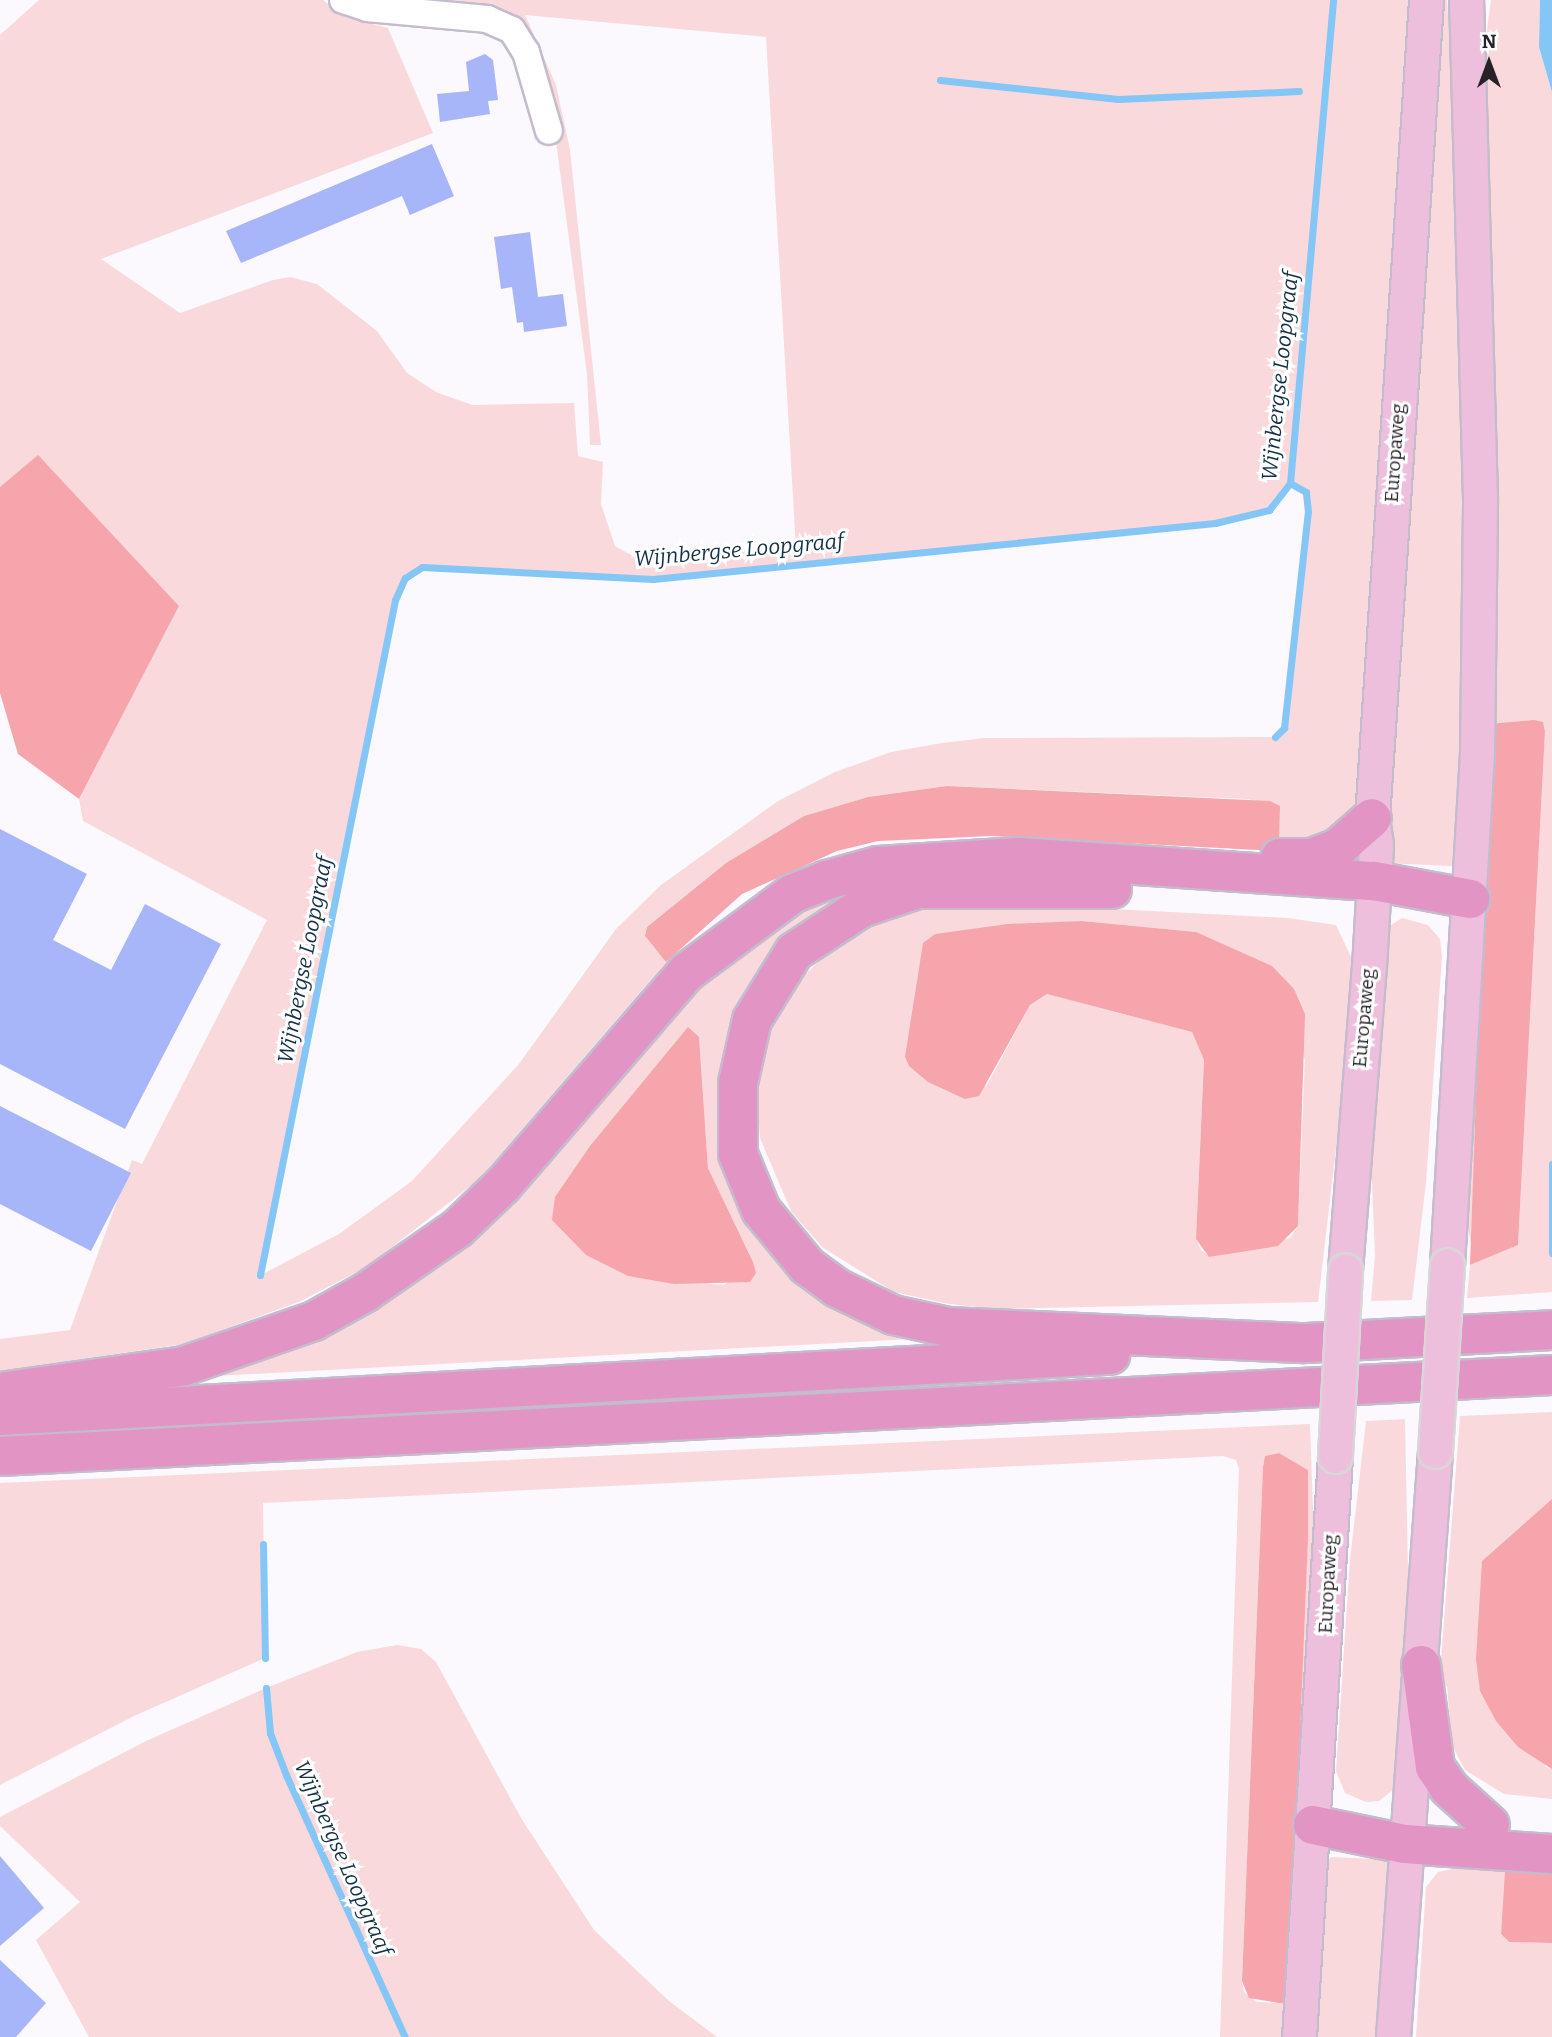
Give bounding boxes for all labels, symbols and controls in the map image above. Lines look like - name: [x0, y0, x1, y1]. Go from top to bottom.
- north arrow: [1454, 28, 1524, 98]
- text: N: [1482, 30, 1496, 53]
- water label: Wijnbergse Loopgraaf: [1256, 270, 1304, 482]
- street label: Europaweg: [1380, 403, 1410, 503]
- water label: Wijnbergse Loopgraaf: [633, 528, 845, 572]
- water label: Wijnbergse Loopgraaf: [273, 854, 337, 1066]
- street label: Europaweg: [1348, 968, 1380, 1068]
- street label: Europaweg: [1314, 1534, 1342, 1634]
- water label: Wijnbergse Loopgraaf: [289, 1757, 397, 1959]

